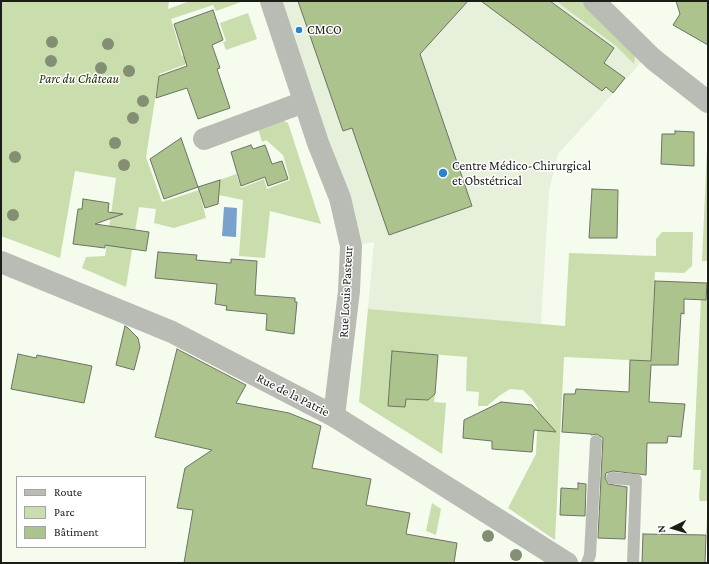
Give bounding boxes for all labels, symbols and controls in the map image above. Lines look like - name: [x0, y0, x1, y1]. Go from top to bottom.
- place label: CMCO: [307, 22, 342, 38]
- marker: CMCO: [294, 25, 304, 35]
- park label: Parc du Château: [39, 71, 119, 87]
- place label: Centre Médico-Chirurgical et Obstétrical: [452, 158, 591, 189]
- marker: Centre Médico-Chirurgical et Obstétrical: [437, 167, 449, 179]
- street label: Rue Louis Pasteur: [336, 246, 356, 338]
- street label: Rue de la Patrie: [254, 370, 332, 420]
- legend: [16, 476, 146, 548]
- text: Route: [54, 485, 82, 499]
- text: Parc: [54, 505, 74, 519]
- north arrow: [653, 508, 693, 548]
- text: Bâtiment: [54, 525, 99, 539]
- text: N: [655, 525, 667, 533]

